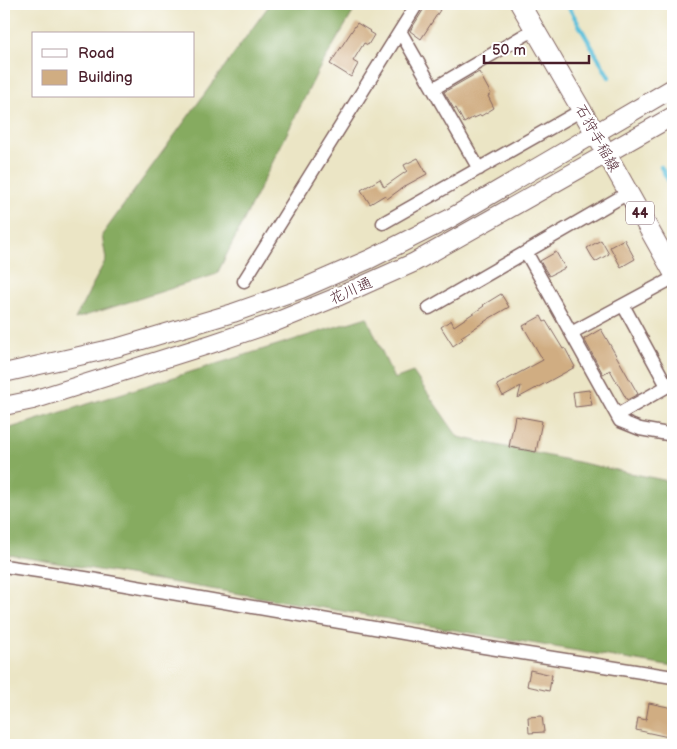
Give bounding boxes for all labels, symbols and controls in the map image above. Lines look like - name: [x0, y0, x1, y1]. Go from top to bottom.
- legend: [32, 32, 195, 98]
- scale bar: [484, 32, 590, 64]
- text: 50 m: [492, 41, 526, 60]
- text: Road: [78, 44, 114, 63]
- text: Building: [78, 68, 133, 87]
- street label: 石狩手稲線: [571, 101, 623, 175]
- road number: 44: [626, 202, 654, 224]
- street label: 花川通: [327, 273, 375, 309]

